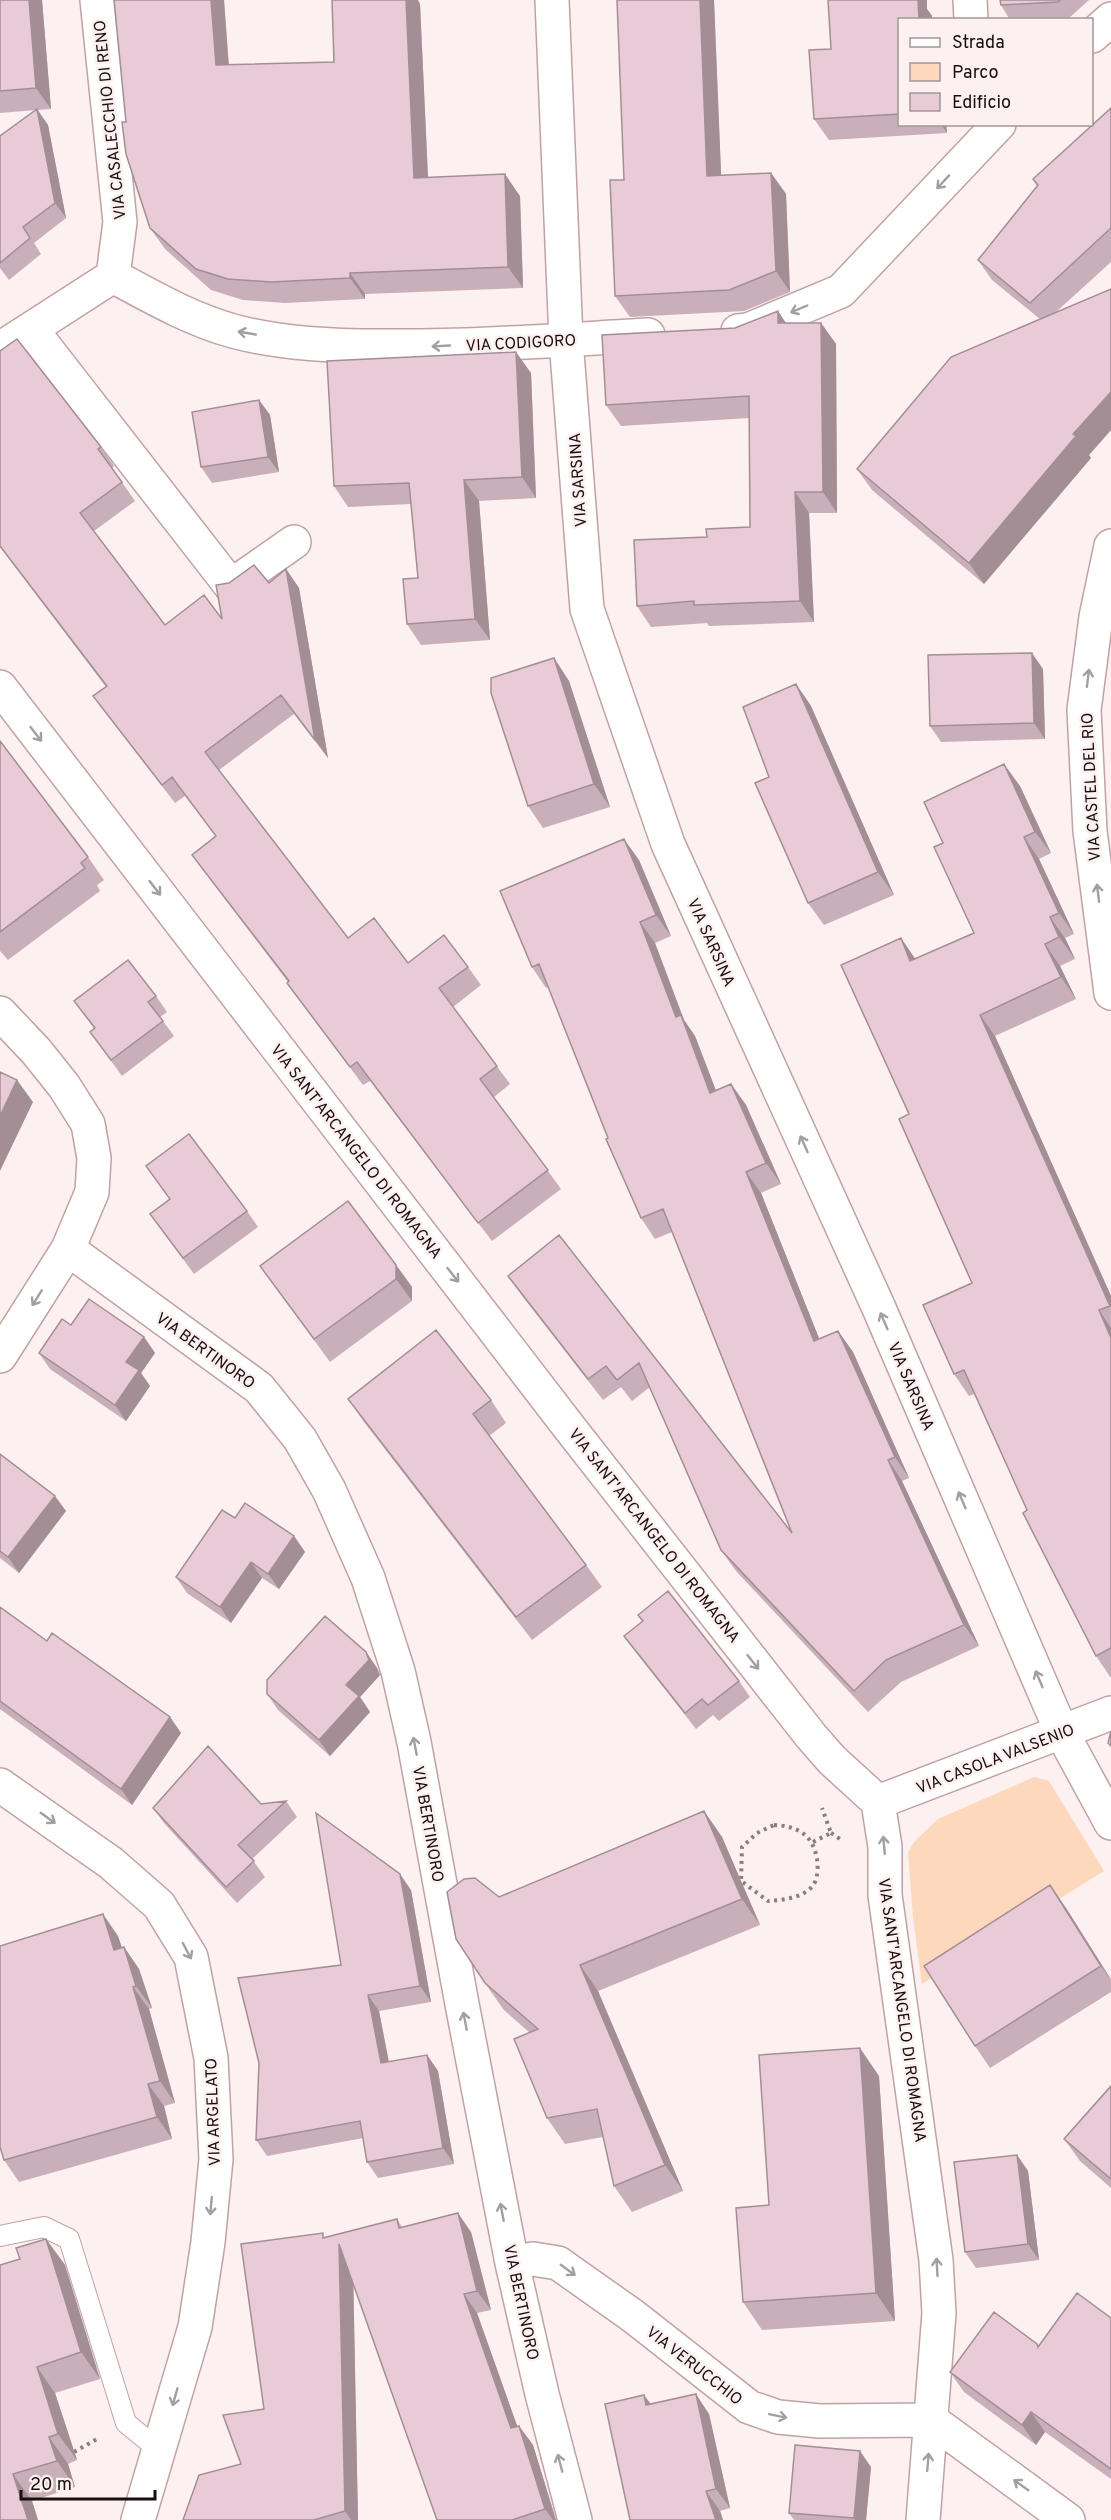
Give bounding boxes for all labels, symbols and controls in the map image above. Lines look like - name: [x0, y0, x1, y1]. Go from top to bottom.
- legend: [898, 18, 1093, 126]
- street label: VIA CASALECCHIO DI RENO: [91, 19, 131, 221]
- text: Strada: [952, 32, 1005, 55]
- text: Parco: [952, 62, 998, 85]
- text: Edificio: [952, 92, 1011, 115]
- one-way arrow: [936, 174, 950, 189]
- one-way arrow: [791, 304, 809, 315]
- one-way arrow: [238, 328, 258, 339]
- street label: VIA CODIGORO: [465, 331, 577, 357]
- one-way arrow: [432, 340, 452, 351]
- street label: VIA SARSINA: [566, 432, 592, 528]
- one-way arrow: [1083, 669, 1094, 688]
- street label: VIA CASTEL DEL RIO: [1078, 712, 1106, 862]
- one-way arrow: [29, 725, 42, 741]
- one-way arrow: [148, 880, 161, 896]
- one-way arrow: [1092, 884, 1103, 904]
- street label: VIA SARSINA: [682, 896, 739, 990]
- street label: VIA SANT'ARCANGELO DI ROMAGNA: [265, 1041, 446, 1264]
- one-way arrow: [798, 1135, 809, 1153]
- one-way arrow: [447, 1267, 460, 1283]
- one-way arrow: [30, 1289, 42, 1306]
- street label: VIA BERTINORO: [151, 1309, 258, 1394]
- one-way arrow: [878, 1313, 889, 1331]
- street label: VIA SARSINA: [882, 1339, 938, 1434]
- street label: VIA SANT'ARCANGELO DI ROMAGNA: [563, 1425, 744, 1648]
- one-way arrow: [955, 1492, 967, 1510]
- one-way arrow: [747, 1653, 760, 1669]
- one-way arrow: [1033, 1671, 1044, 1689]
- street label: VIA CASOLA VALSENIO: [914, 1720, 1078, 1799]
- one-way arrow: [409, 1737, 420, 1757]
- street label: VIA BERTINORO: [407, 1765, 447, 1884]
- one-way arrow: [40, 1812, 56, 1824]
- one-way arrow: [878, 1835, 889, 1855]
- street label: VIA SANT'ARCANGELO DI ROMAGNA: [873, 1877, 930, 2144]
- one-way arrow: [181, 1942, 193, 1959]
- one-way arrow: [459, 2011, 470, 2031]
- street label: VIA ARGELATO: [202, 2058, 226, 2166]
- one-way arrow: [205, 2195, 216, 2215]
- one-way arrow: [496, 2203, 507, 2222]
- street label: VIA BERTINORO: [498, 2243, 542, 2362]
- one-way arrow: [931, 2258, 942, 2278]
- one-way arrow: [559, 2264, 575, 2276]
- street label: VIA VERUCCHIO: [642, 2323, 746, 2410]
- one-way arrow: [169, 2387, 180, 2406]
- one-way arrow: [768, 2411, 787, 2422]
- one-way arrow: [923, 2452, 934, 2472]
- one-way arrow: [554, 2454, 566, 2473]
- scale bar: [21, 2463, 154, 2501]
- text: 20 m: [30, 2474, 72, 2497]
- one-way arrow: [1014, 2479, 1030, 2492]

